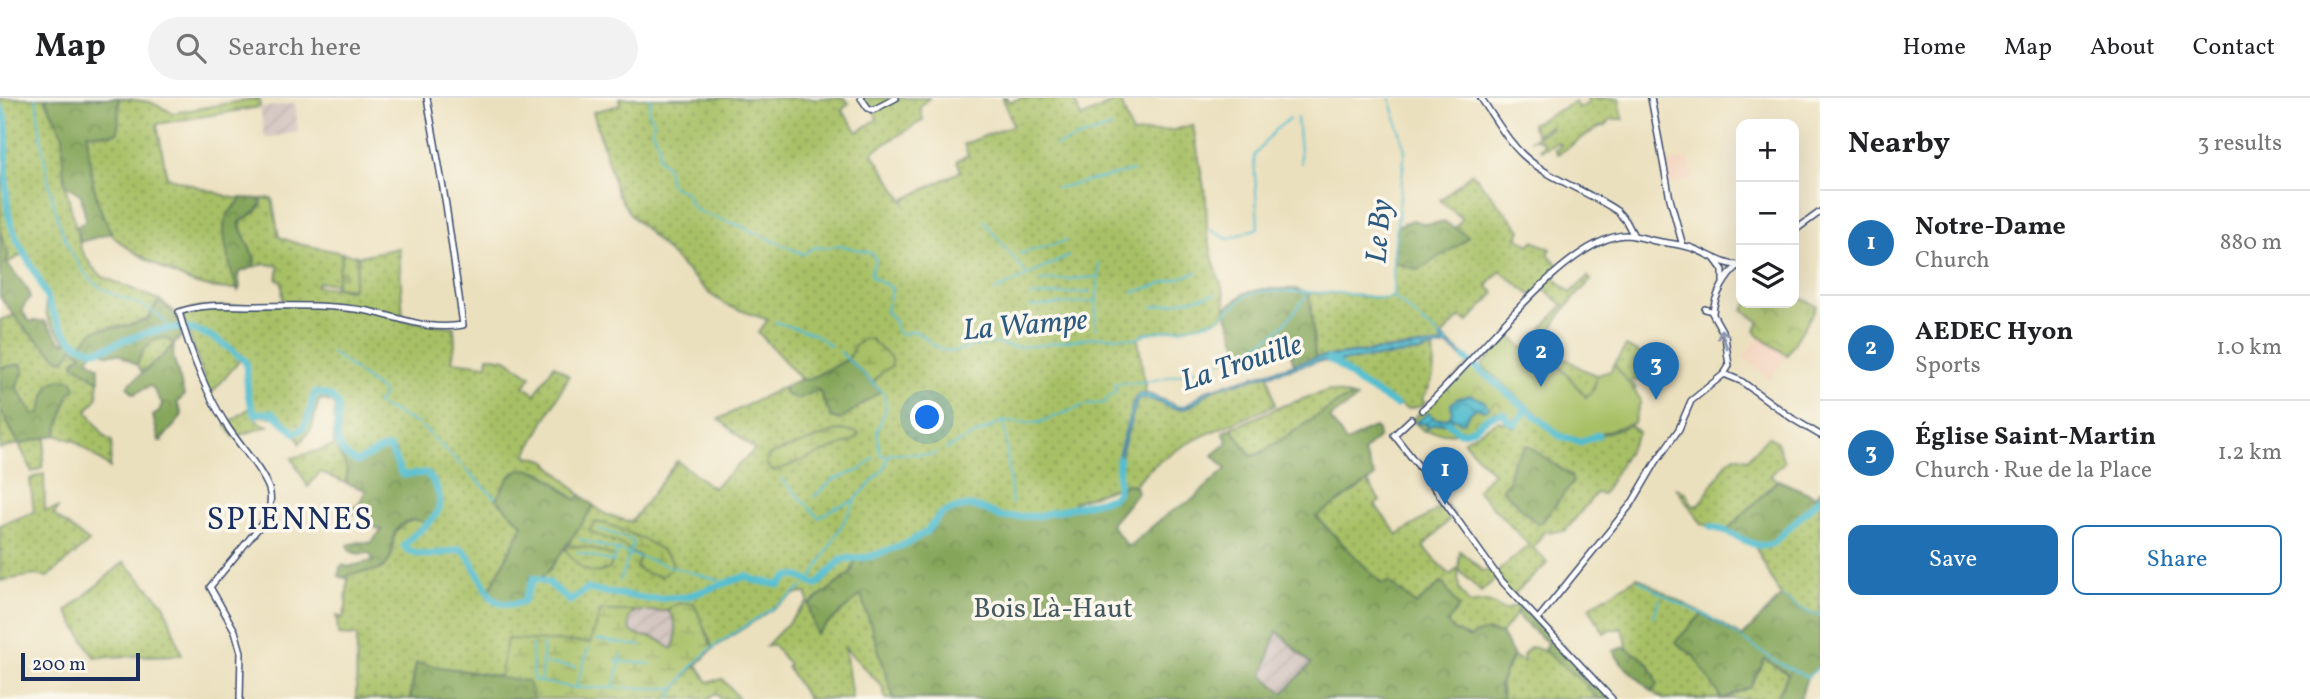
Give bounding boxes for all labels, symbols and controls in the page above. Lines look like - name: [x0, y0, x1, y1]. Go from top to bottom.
- search box: [148, 17, 638, 80]
- text: Map: [35, 25, 106, 71]
- icon: search: [172, 29, 210, 67]
- text: Search here: [228, 30, 361, 66]
- text: Home: [1902, 31, 1966, 65]
- text: Map: [2004, 31, 2052, 65]
- text: About: [2090, 31, 2155, 65]
- text: Contact: [2193, 31, 2275, 65]
- map controls: [1736, 119, 1799, 308]
- button: +: [1736, 119, 1799, 182]
- text: Nearby: [1848, 123, 1950, 165]
- text: 3 results: [2197, 128, 2282, 160]
- button: −: [1736, 182, 1799, 245]
- water label: Le By: [1356, 197, 1404, 265]
- text: Notre-Dame: [1915, 209, 2066, 245]
- text: 1: [1866, 227, 1876, 259]
- text: 880 m: [2220, 227, 2282, 259]
- button: layers: [1736, 245, 1799, 308]
- text: Church: [1915, 245, 1990, 277]
- water label: La Wampe: [961, 300, 1089, 352]
- text: AEDEC Hyon: [1915, 314, 2073, 350]
- water label: La Trouille: [1176, 325, 1308, 403]
- pin: 2: [1518, 329, 1564, 387]
- one-way arrow: [1717, 329, 1729, 351]
- text: 2: [1865, 332, 1877, 364]
- text: 1.0 km: [2216, 332, 2282, 364]
- pin: 3: [1633, 342, 1679, 400]
- text: Sports: [1915, 350, 1981, 382]
- your location: [910, 400, 944, 434]
- text: Église Saint-Martin: [1915, 419, 2156, 455]
- text: 3: [1865, 437, 1877, 469]
- text: 1.2 km: [2218, 437, 2282, 469]
- pin: 1: [1422, 447, 1468, 505]
- text: Church · Rue de la Place: [1915, 455, 2152, 487]
- district label: SPIENNES: [206, 499, 374, 543]
- button: Save: [1848, 525, 2058, 595]
- button: Share: [2072, 525, 2282, 595]
- park label: Bois Là-Haut: [973, 590, 1133, 629]
- scale bar: [21, 650, 140, 682]
- text: 200 m: [32, 652, 86, 678]

